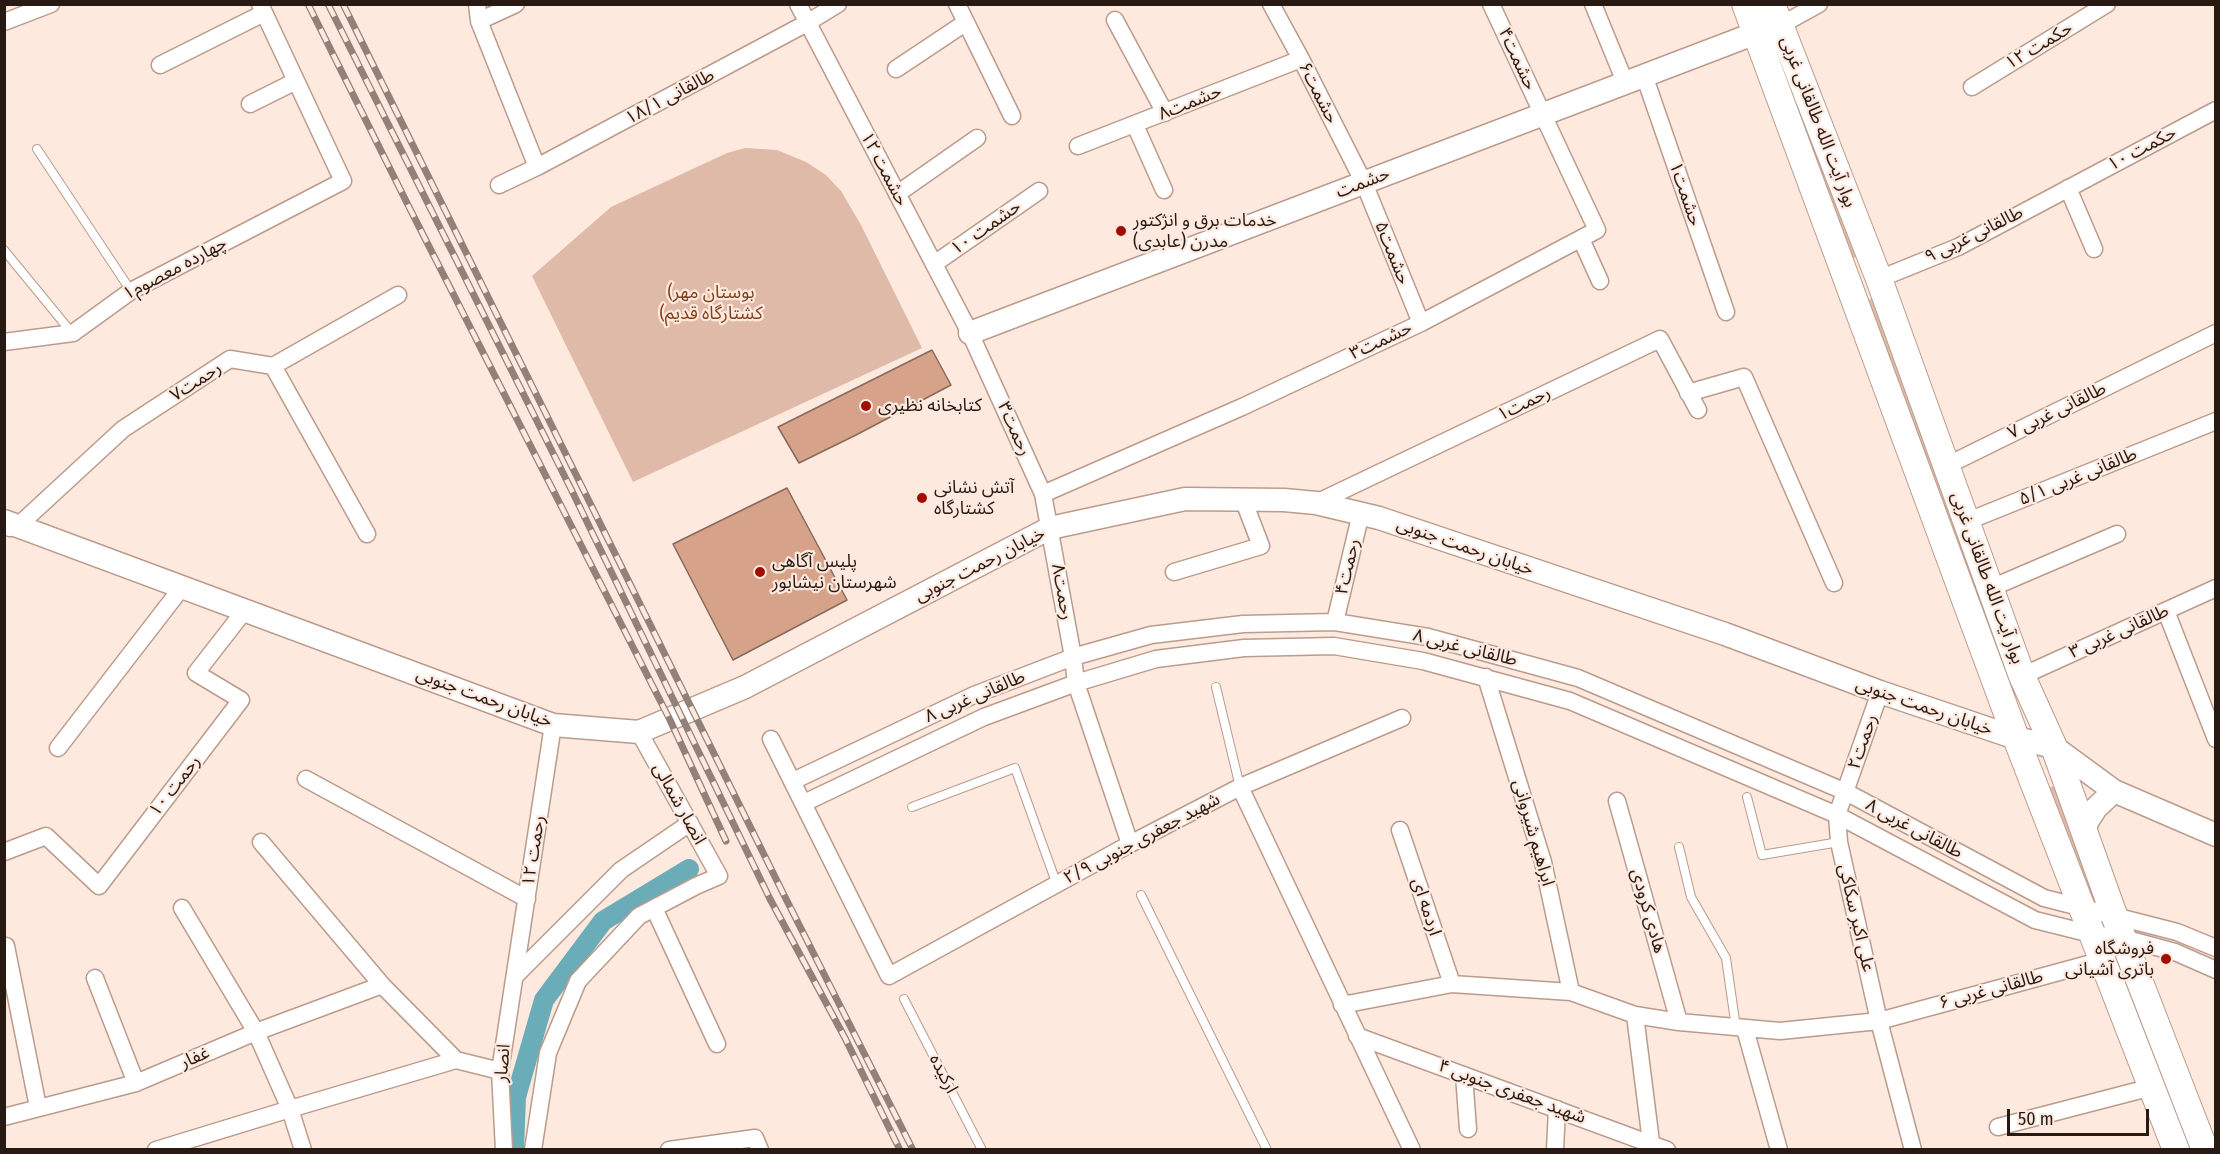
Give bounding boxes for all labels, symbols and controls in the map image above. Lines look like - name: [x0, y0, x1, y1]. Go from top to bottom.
- street label: حکمت ۱۲: [2001, 18, 2077, 74]
- street label: حشمت۴: [1493, 24, 1541, 94]
- street label: بوار آیت الله طالقانی غربی: [1775, 33, 1861, 211]
- street label: حشمت۶: [1293, 59, 1343, 127]
- street label: طالقانی ۱۸/۱: [622, 64, 718, 130]
- street label: حشمت۸: [1155, 81, 1225, 125]
- street label: حکمت ۱۰: [2104, 122, 2180, 176]
- street label: حشمت ۱۲: [855, 128, 913, 210]
- street label: حشمت۱: [1664, 159, 1706, 229]
- street label: حشمت: [1333, 163, 1393, 203]
- street label: حشمت ۱۰: [947, 196, 1025, 260]
- street label: طالقانی غربی ۹: [1921, 202, 2027, 268]
- place label: خدمات برق و انژکتور مدرن (عابدی): [1133, 210, 1277, 252]
- street label: حشمت۵: [1370, 218, 1414, 288]
- marker: خدمات برق و انژکتور مدرن (عابدی): [1114, 224, 1128, 238]
- street label: چهارده معصوم۱: [119, 233, 231, 305]
- park label: (بوستان مهر (کشتارگاه قدیم: [659, 282, 763, 324]
- street label: حشمت۳: [1346, 317, 1416, 365]
- street label: رحمت۷: [166, 357, 226, 407]
- street label: طالقانی غربی ۷: [2004, 378, 2110, 444]
- street label: رحمت۱: [1494, 382, 1554, 426]
- place label: کتابخانه نظیری: [878, 395, 982, 417]
- marker: کتابخانه نظیری: [859, 399, 873, 413]
- street label: رحمت۳: [993, 399, 1035, 459]
- street label: طالقانی غربی ۵/۱: [2016, 443, 2140, 511]
- place label: آتش نشانی کشتارگاه: [934, 477, 1014, 520]
- street label: بوار آیت الله طالقانی غربی: [1946, 489, 2028, 667]
- marker: آتش نشانی کشتارگاه: [915, 491, 929, 505]
- street label: خیابان رحمت جنوبی: [1394, 513, 1536, 581]
- street label: خیابان رحمت جنوبی: [911, 523, 1049, 607]
- street label: رحمت۴: [1331, 537, 1365, 597]
- place label: پلیس آگاهی شهرستان نیشابور: [772, 551, 896, 594]
- street label: رحمت۸: [1046, 562, 1078, 622]
- marker: پلیس آگاهی شهرستان نیشابور: [753, 565, 767, 579]
- street label: طالقانی غربی ۳: [2066, 600, 2172, 664]
- street label: طالقانی غربی ۸: [1411, 625, 1519, 671]
- street label: خیابان رحمت جنوبی: [413, 663, 555, 733]
- street label: طالقانی غربی ۸: [922, 666, 1028, 728]
- street label: خیابان رحمت جنوبی: [1853, 673, 1995, 741]
- street label: رحمت۲: [1844, 712, 1882, 772]
- street label: رحمت ۱۰: [145, 751, 205, 821]
- street label: انصار شمالی: [648, 759, 710, 849]
- street label: ابراهیم شیروانی: [1507, 777, 1559, 889]
- street label: شهید جعفری جنوبی ۲/۹: [1060, 789, 1224, 889]
- street label: طالقانی غربی ۸: [1862, 794, 1966, 864]
- street label: رحمت ۱۲: [518, 814, 550, 888]
- street label: علی اکبر سکاکی: [1833, 862, 1879, 974]
- street label: هادی کرودی: [1626, 866, 1670, 956]
- street label: اردمه ای: [1407, 875, 1445, 939]
- place label: فروشگاه باتری آشیانی: [2065, 938, 2154, 980]
- marker: فروشگاه باتری آشیانی: [2159, 952, 2173, 966]
- street label: طالقانی غربی ۶: [1937, 966, 2045, 1014]
- street label: غفار: [177, 1042, 213, 1074]
- street label: انصار: [491, 1043, 515, 1083]
- street label: ارکیده: [924, 1051, 962, 1097]
- street label: شهید جعفری جنوبی ۴: [1435, 1055, 1589, 1129]
- scale bar: [2010, 1097, 2152, 1135]
- text: 50 m: [2018, 1108, 2054, 1130]

